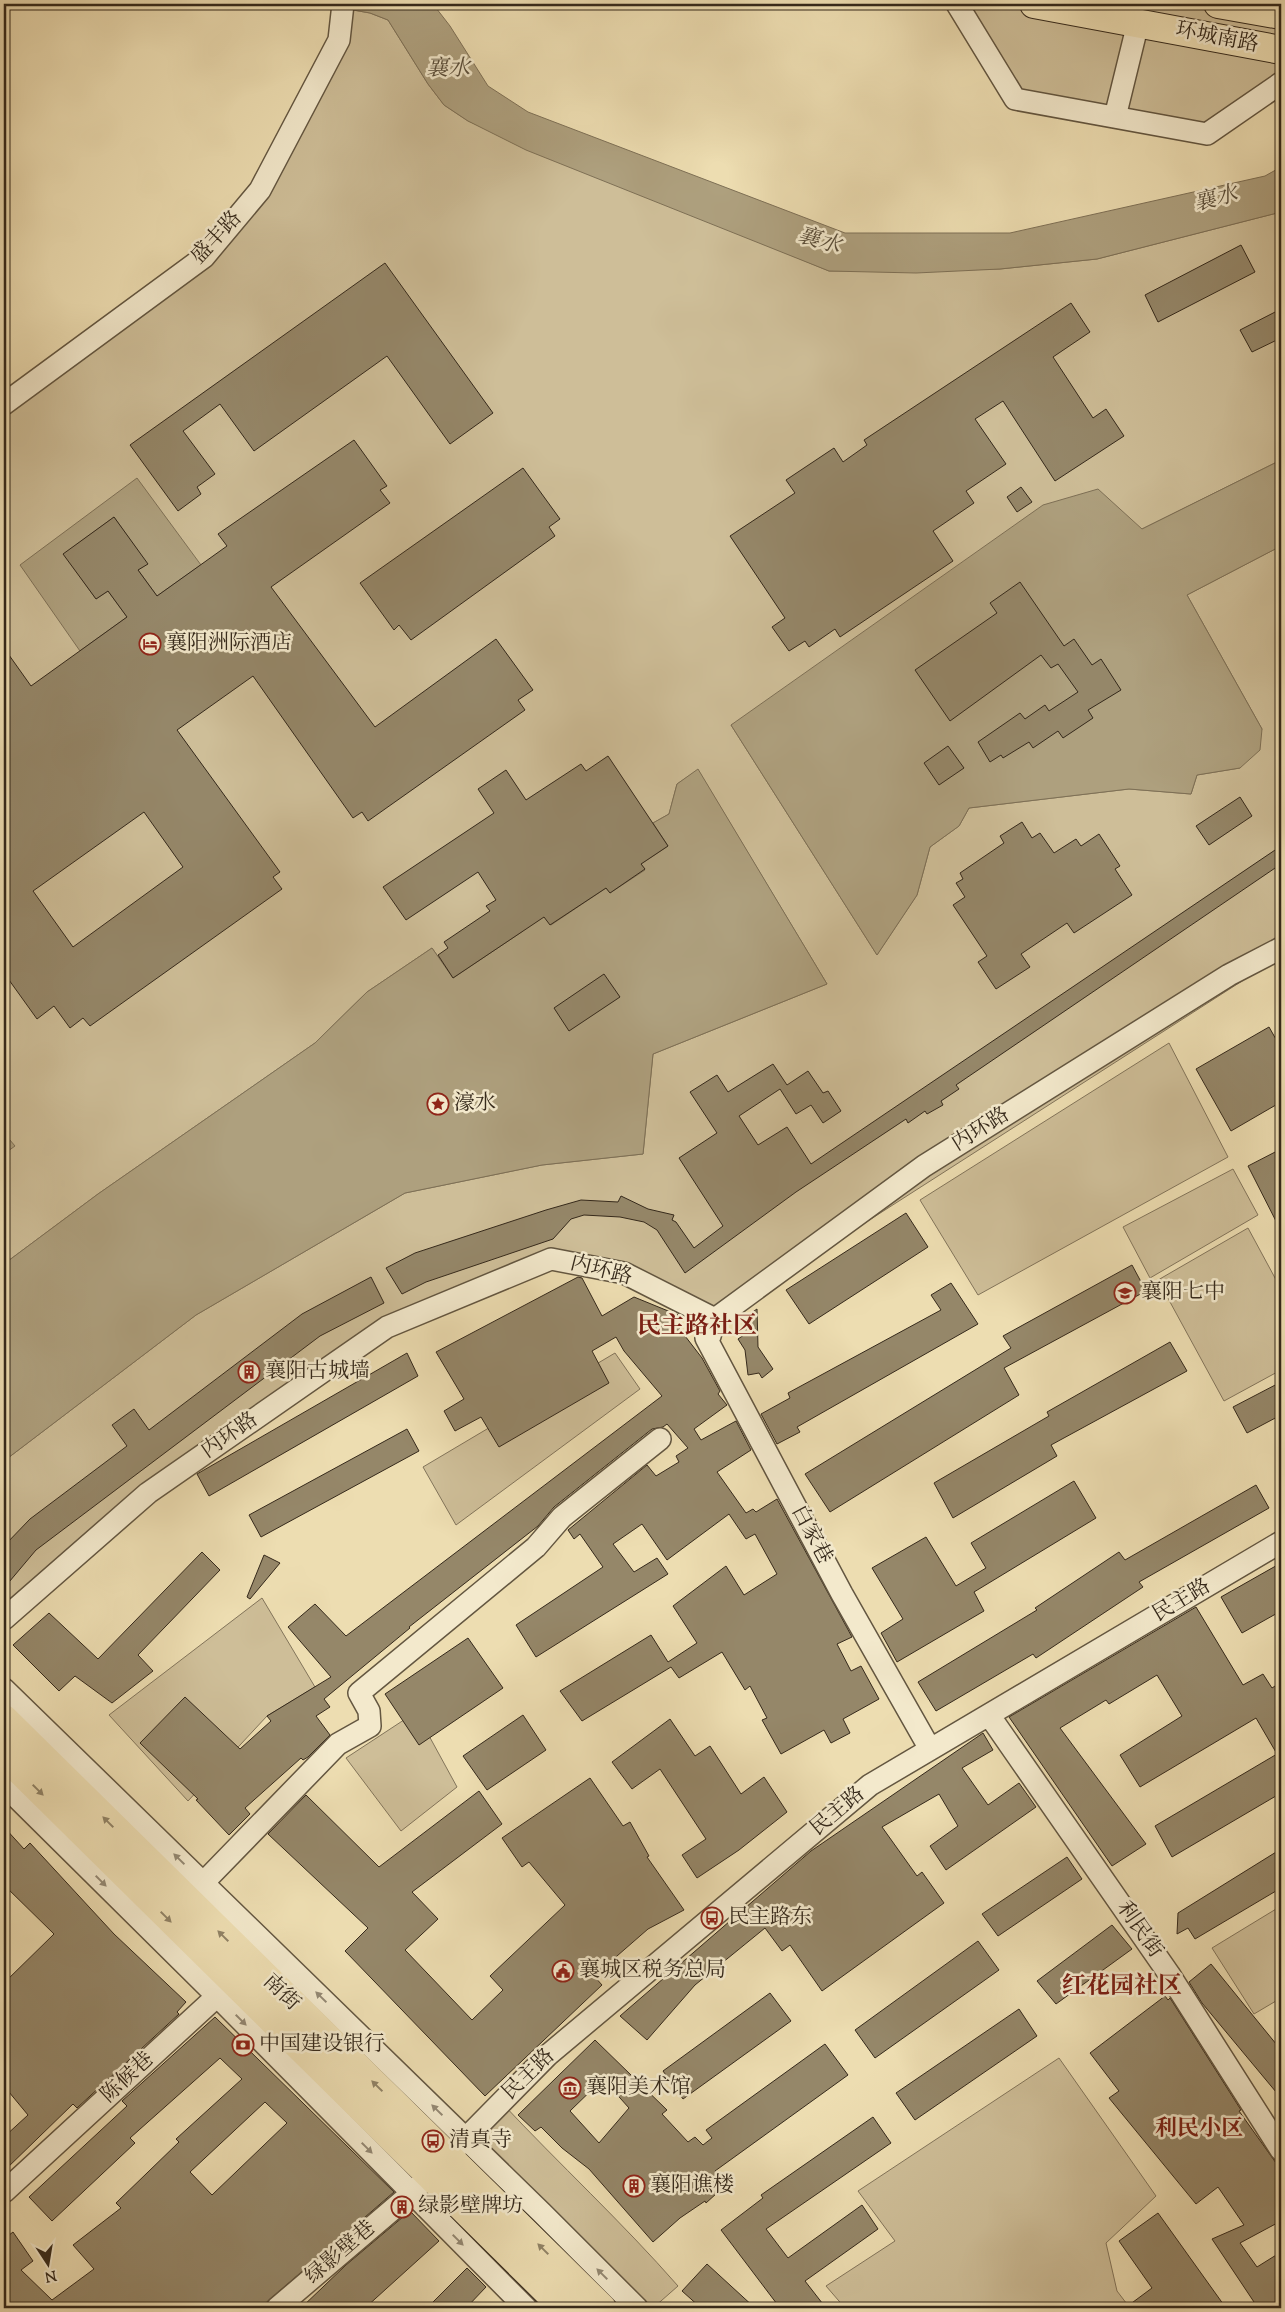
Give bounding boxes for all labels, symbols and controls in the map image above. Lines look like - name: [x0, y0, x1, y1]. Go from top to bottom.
- street label: 环城南路: [1173, 15, 1261, 61]
- water label: 襄水: [426, 54, 472, 86]
- water label: 襄水: [1191, 179, 1243, 221]
- street label: 盛丰路: [185, 205, 249, 271]
- water label: 襄水: [793, 221, 846, 264]
- place label: 襄阳洲际酒店: [166, 629, 292, 659]
- hotel icon: 襄阳洲际酒店: [138, 632, 162, 656]
- place label: 濠水: [454, 1089, 496, 1119]
- place icon: 濠水: [426, 1092, 450, 1116]
- street label: 内环路: [946, 1101, 1016, 1159]
- street label: 内环路: [567, 1249, 635, 1293]
- place label: 襄阳七中: [1141, 1278, 1225, 1308]
- school or university icon: 襄阳七中: [1113, 1281, 1137, 1305]
- district label: 民主路社区: [637, 1310, 757, 1344]
- place label: 襄阳古城墙: [265, 1357, 370, 1387]
- building icon: 襄阳古城墙: [237, 1360, 261, 1384]
- street label: 内环路: [196, 1406, 264, 1466]
- street label: 白家巷: [783, 1500, 839, 1570]
- street label: 民主路: [1147, 1572, 1217, 1630]
- street label: 民主路: [804, 1780, 872, 1844]
- one-way arrow: [32, 1784, 44, 1796]
- one-way arrow: [102, 1816, 114, 1828]
- one-way arrow: [173, 1854, 185, 1866]
- one-way arrow: [94, 1874, 106, 1886]
- street label: 利民街: [1109, 1896, 1169, 1964]
- place label: 民主路东: [728, 1903, 812, 1933]
- bus stop icon: 民主路东: [700, 1906, 724, 1930]
- one-way arrow: [160, 1910, 172, 1922]
- one-way arrow: [217, 1930, 229, 1942]
- place label: 襄城区税务总局: [579, 1956, 726, 1986]
- public building icon: 襄城区税务总局: [551, 1959, 575, 1983]
- street label: 南街: [255, 1968, 307, 2018]
- district label: 红花园社区: [1062, 1970, 1182, 2004]
- one-way arrow: [315, 1991, 327, 2003]
- one-way arrow: [235, 2013, 247, 2025]
- place label: 中国建设银行: [259, 2030, 385, 2060]
- bank icon: 中国建设银行: [231, 2033, 255, 2057]
- street label: 民主路: [496, 2042, 562, 2108]
- street label: 陈候巷: [95, 2046, 161, 2110]
- place label: 襄阳美术馆: [586, 2073, 691, 2103]
- museum icon: 襄阳美术馆: [558, 2076, 582, 2100]
- one-way arrow: [371, 2081, 383, 2093]
- one-way arrow: [431, 2104, 443, 2116]
- district label: 利民小区: [1155, 2114, 1243, 2146]
- place label: 清真寺: [449, 2126, 512, 2156]
- bus stop icon: 清真寺: [421, 2129, 445, 2153]
- one-way arrow: [361, 2141, 373, 2153]
- place label: 襄阳谯楼: [650, 2171, 734, 2201]
- building icon: 襄阳谯楼: [622, 2174, 646, 2198]
- place label: 绿影壁牌坊: [418, 2192, 523, 2222]
- building icon: 绿影壁牌坊: [390, 2195, 414, 2219]
- street label: 绿影壁巷: [299, 2214, 383, 2292]
- one-way arrow: [452, 2234, 464, 2246]
- north arrow: [22, 2240, 72, 2290]
- one-way arrow: [537, 2243, 549, 2255]
- text: N: [43, 2264, 58, 2286]
- one-way arrow: [597, 2268, 609, 2280]

